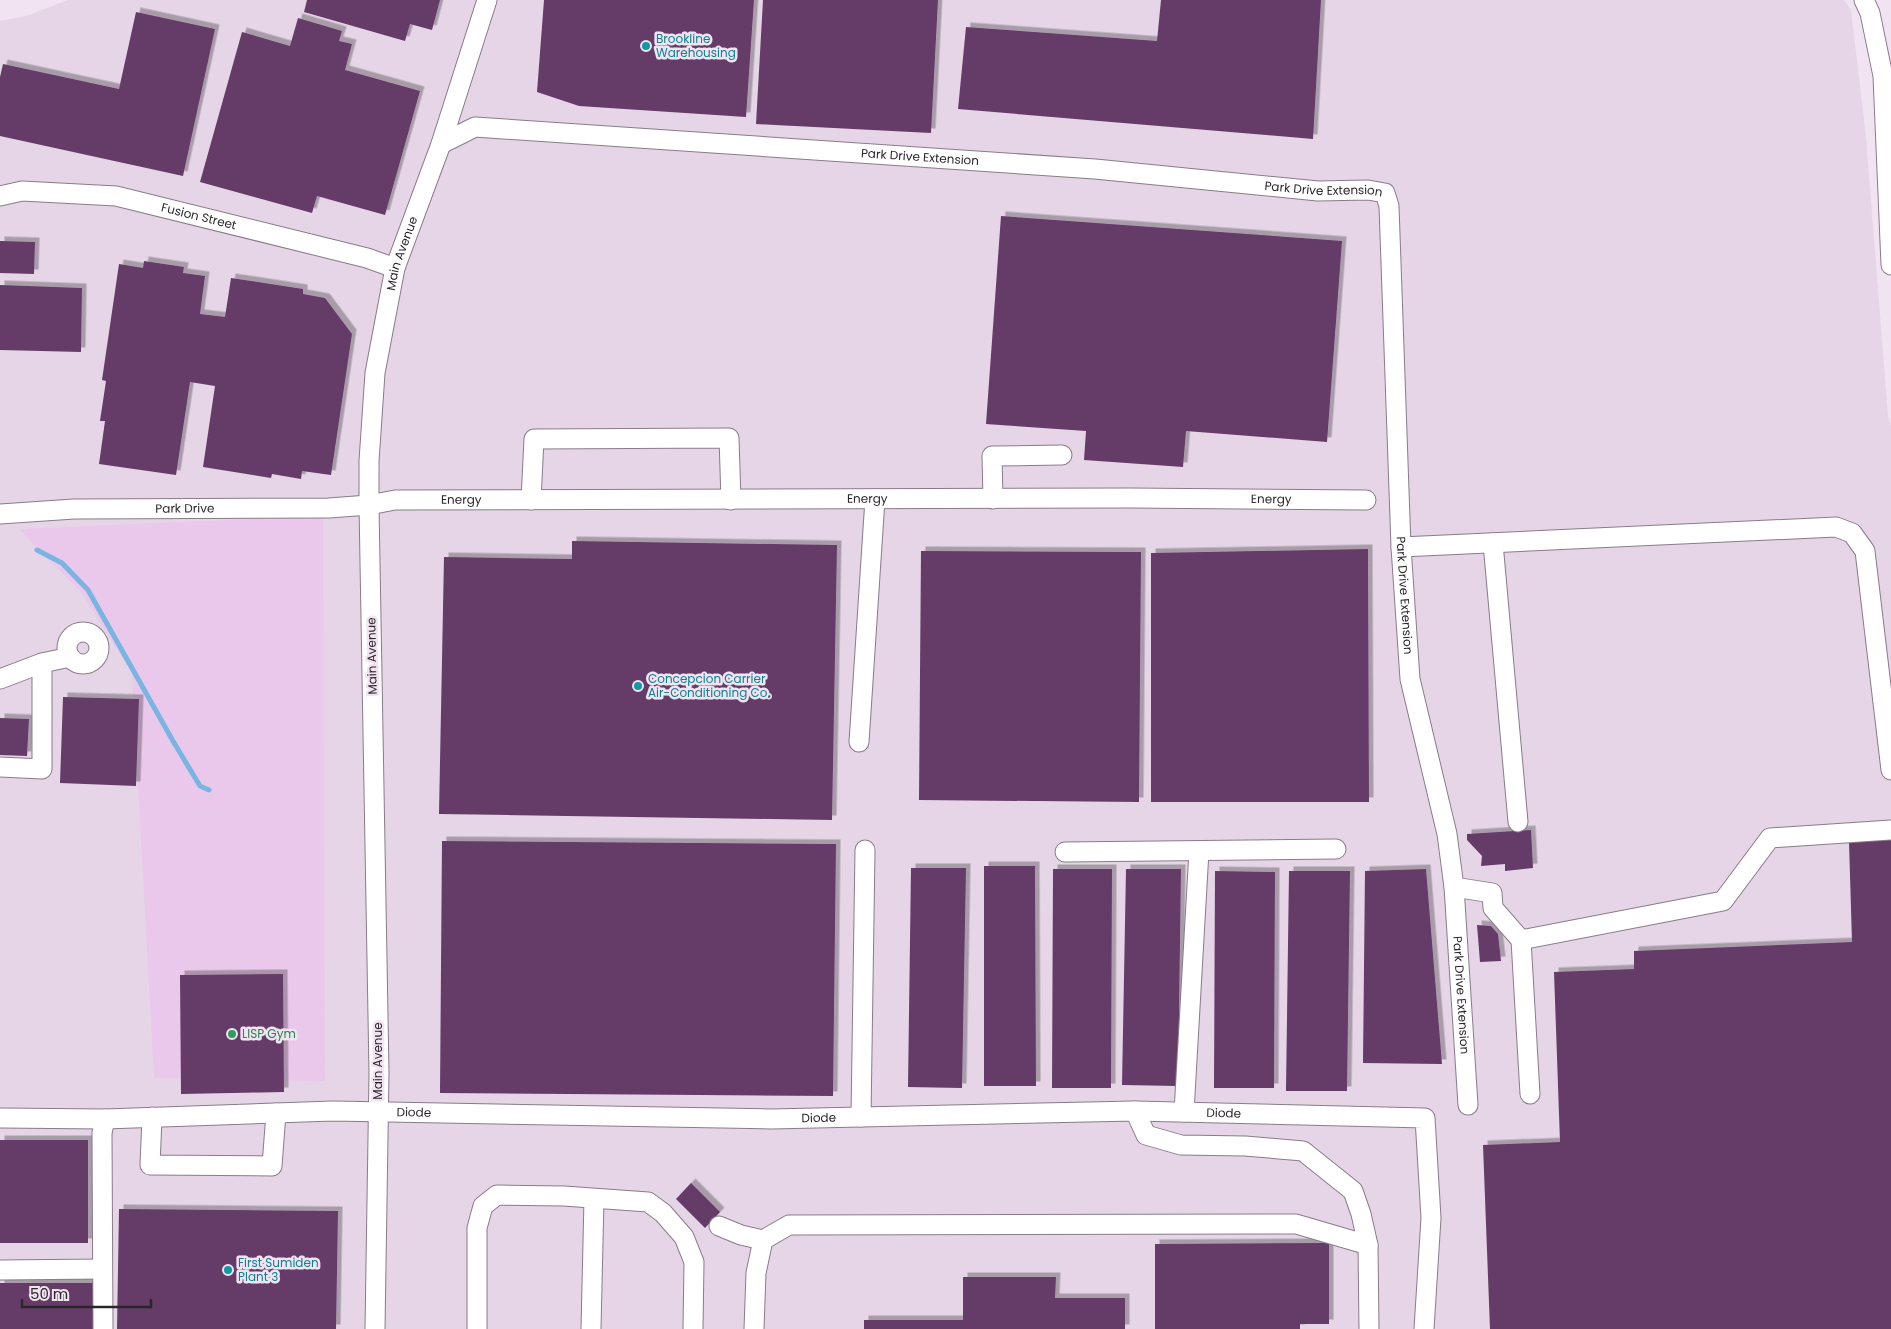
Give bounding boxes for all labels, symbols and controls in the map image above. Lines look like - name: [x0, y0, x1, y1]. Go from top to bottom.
- place label: Brookline Warehousing: [656, 30, 736, 61]
- marker: Brookline Warehousing: [640, 40, 652, 52]
- street label: Park Drive Extension: [860, 144, 980, 169]
- street label: Park Drive Extension: [1264, 177, 1384, 200]
- street label: Fusion Street: [160, 199, 238, 233]
- street label: Main Avenue: [382, 214, 421, 292]
- street label: Energy: [847, 490, 888, 507]
- street label: Energy: [1251, 490, 1292, 507]
- street label: Energy: [441, 491, 482, 508]
- street label: Park Drive: [155, 499, 214, 517]
- street label: Park Drive Extension: [1393, 536, 1417, 655]
- street label: Main Avenue: [362, 617, 381, 695]
- place label: Concepcion Carrier Air-Conditioning Co.: [648, 670, 770, 701]
- marker: Concepcion Carrier Air-Conditioning Co.: [632, 680, 644, 692]
- street label: Park Drive Extension: [1449, 935, 1474, 1055]
- street label: Main Avenue: [369, 1022, 386, 1100]
- place label: LISP Gym: [242, 1025, 296, 1042]
- marker: LISP Gym: [226, 1028, 238, 1040]
- street label: Diode: [396, 1103, 431, 1121]
- street label: Diode: [1206, 1104, 1241, 1122]
- street label: Diode: [801, 1109, 836, 1126]
- place label: First Sumiden Plant 3: [238, 1254, 319, 1285]
- marker: First Sumiden Plant 3: [222, 1264, 234, 1276]
- scale bar: [22, 1276, 151, 1308]
- text: 50 m: [30, 1283, 68, 1304]

